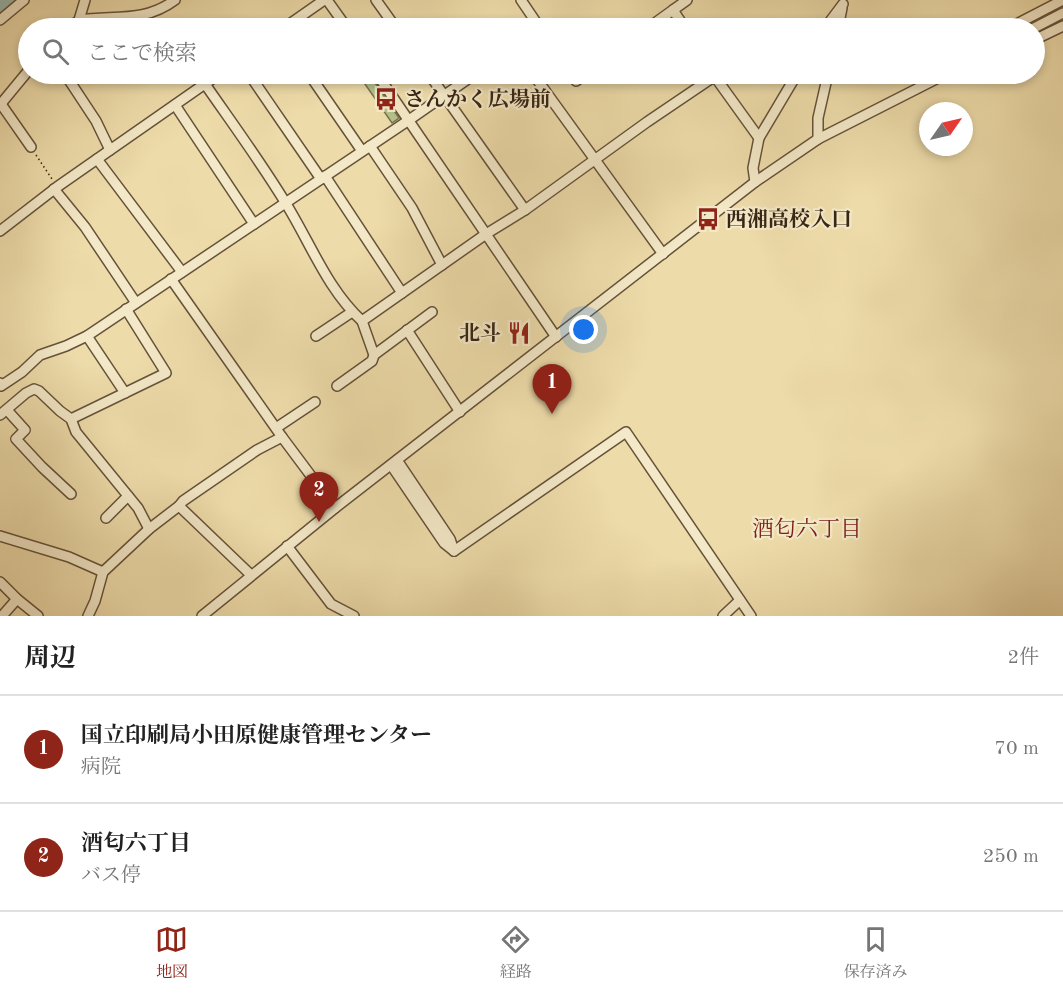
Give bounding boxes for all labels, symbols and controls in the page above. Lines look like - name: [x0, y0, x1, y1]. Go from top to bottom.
- search box: [18, 18, 1045, 84]
- icon: search: [39, 35, 72, 68]
- text: ここで検索: [87, 43, 197, 65]
- bus stop icon: さんかく広場前: [373, 86, 399, 112]
- place label: さんかく広場前: [404, 88, 551, 111]
- north arrow: [919, 102, 973, 156]
- bus stop icon: 西湘高校入口: [695, 206, 721, 232]
- place label: 西湘高校入口: [726, 208, 852, 231]
- your location: [569, 315, 598, 344]
- restaurant icon: 北斗: [506, 320, 532, 346]
- place label: 北斗: [459, 322, 501, 345]
- pin: 1: [532, 364, 572, 414]
- pin: 2: [300, 472, 338, 522]
- district label: 酒匂六丁目: [752, 517, 862, 541]
- text: 周辺: [24, 646, 76, 672]
- text: 2件: [1007, 648, 1039, 668]
- text: 国立印刷局小田原健康管理センター: [81, 725, 432, 747]
- text: 1: [38, 739, 49, 759]
- text: 70 m: [994, 739, 1039, 759]
- text: 病院: [81, 758, 121, 778]
- text: 酒匂六丁目: [81, 833, 191, 855]
- text: 2: [38, 847, 49, 867]
- text: 250 m: [983, 847, 1039, 867]
- text: バス停: [81, 866, 141, 886]
- tab: 地図: [155, 923, 188, 983]
- tab: 経路: [499, 923, 532, 983]
- tab: 保存済み: [843, 923, 907, 983]

